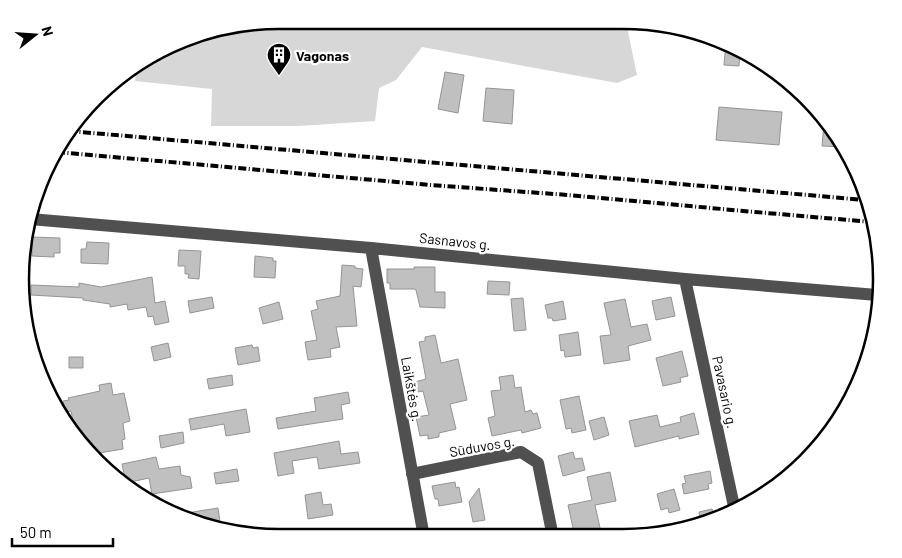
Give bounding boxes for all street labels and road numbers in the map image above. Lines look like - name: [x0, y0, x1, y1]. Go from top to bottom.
- street label: Sasnavos g.: [418, 229, 492, 253]
- street label: Pavasario g.: [709, 354, 741, 430]
- street label: Laikštės g.: [398, 355, 426, 423]
- street label: Sūduvos g.: [448, 432, 516, 460]

